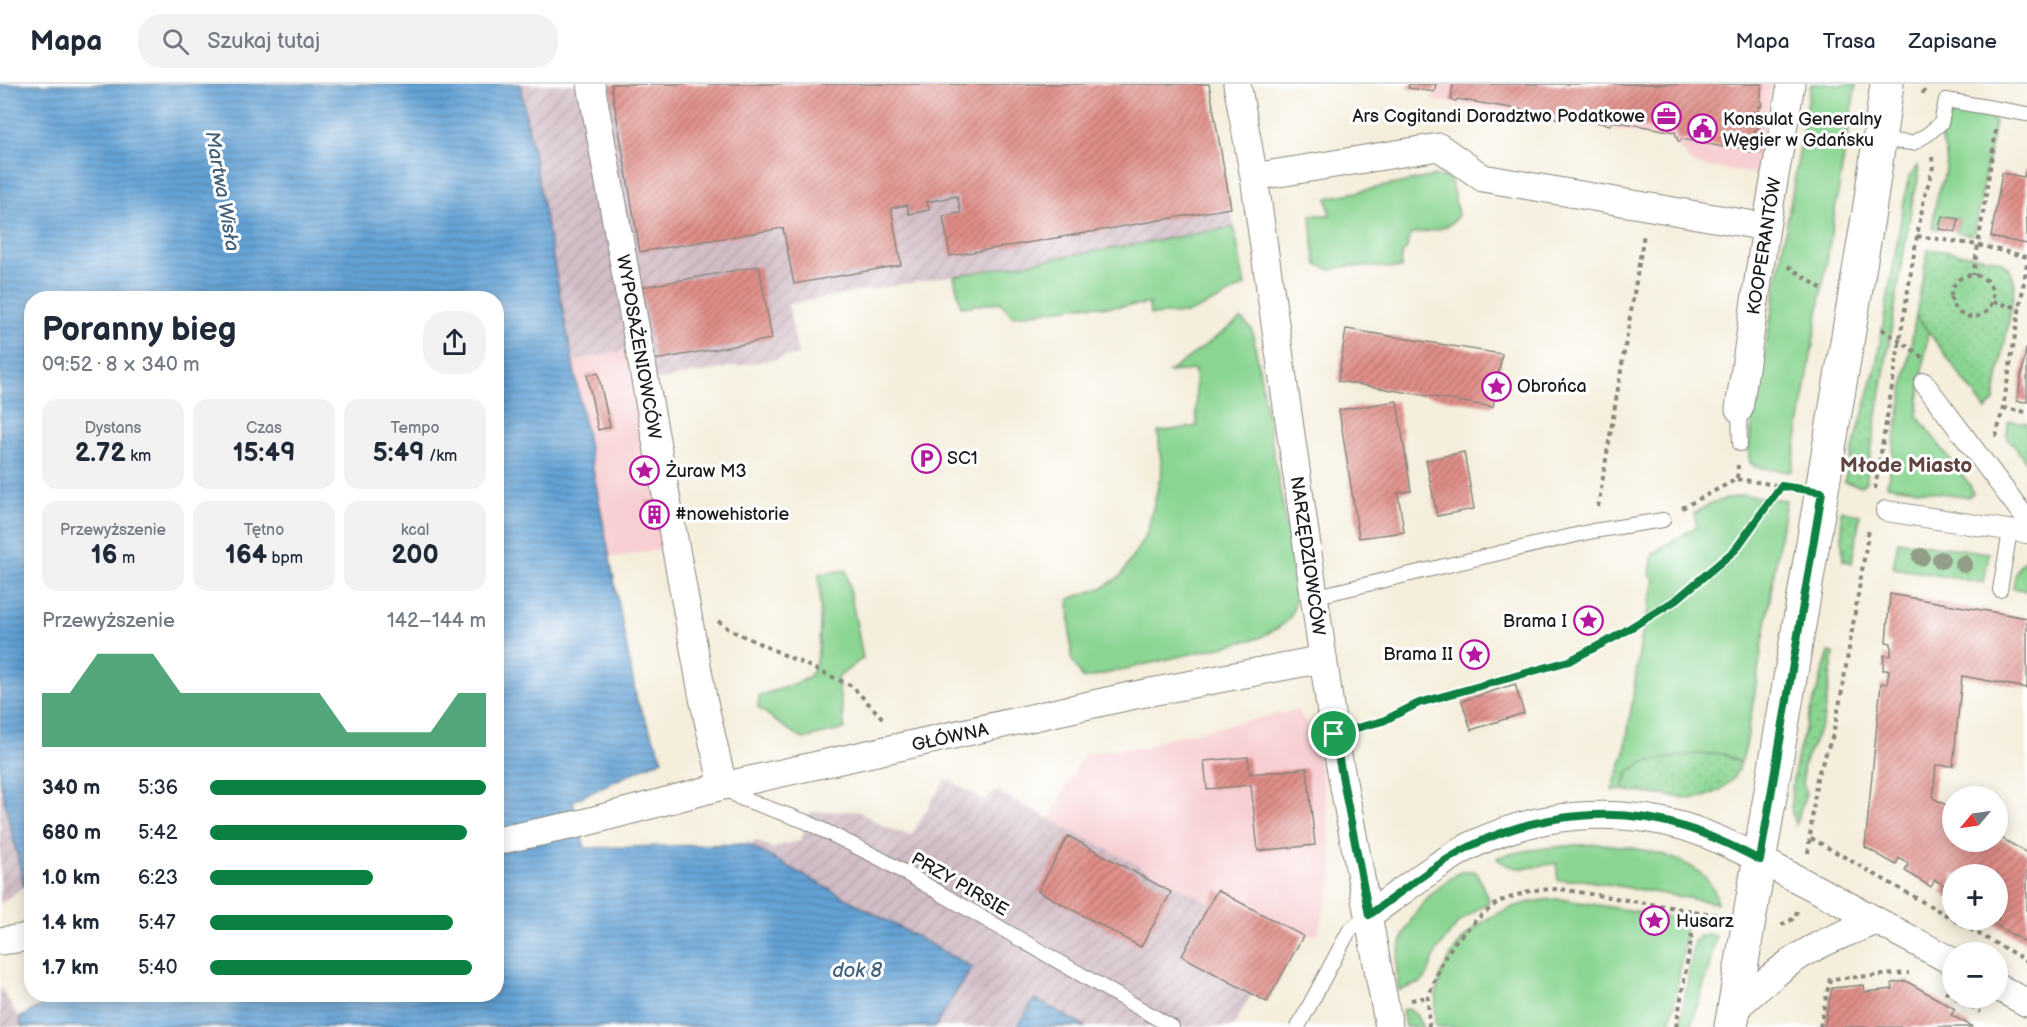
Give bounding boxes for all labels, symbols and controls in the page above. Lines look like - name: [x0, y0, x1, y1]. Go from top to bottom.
- search box: [138, 14, 558, 68]
- text: Mapa: [30, 25, 102, 58]
- icon: search: [159, 25, 192, 58]
- text: Szukaj tutaj: [207, 28, 320, 55]
- text: Mapa: [1736, 29, 1790, 54]
- text: Trasa: [1823, 29, 1876, 54]
- text: Zapisane: [1909, 29, 1997, 54]
- office icon: Ars Cogitandi Doradztwo Podatkowe: [1650, 100, 1682, 132]
- place label: Ars Cogitandi Doradztwo Podatkowe: [1352, 106, 1645, 127]
- place label: Konsulat Generalny Węgier w Gdańsku: [1723, 109, 1883, 151]
- public building icon: Konsulat Generalny Węgier w Gdańsku: [1686, 113, 1718, 145]
- water label: Martwa Wisła: [200, 129, 244, 253]
- street label: KOOPERANTÓW: [1741, 175, 1786, 316]
- street label: WYPOSAŻENIOWCÓW: [612, 253, 667, 442]
- text: Poranny bieg: [42, 310, 236, 350]
- button: share: [423, 311, 486, 374]
- text: 09:52 · 8 × 340 m: [42, 353, 200, 377]
- place icon: Obrońca: [1480, 370, 1512, 402]
- place label: Obrońca: [1517, 376, 1587, 397]
- text: Dystans: [84, 419, 142, 438]
- text: Czas: [246, 419, 282, 438]
- text: Tempo: [390, 419, 440, 438]
- text: 2.72: [75, 438, 126, 469]
- text: 15:49: [233, 438, 295, 469]
- text: 5:49: [373, 438, 425, 469]
- parking icon: SC1: [910, 442, 942, 474]
- text: km: [126, 447, 151, 466]
- text: /km: [425, 447, 457, 466]
- place label: SC1: [947, 448, 978, 469]
- district label: Młode Miasto: [1840, 453, 1972, 478]
- place icon: Żuraw M3: [629, 455, 661, 487]
- place label: Żuraw M3: [665, 460, 747, 482]
- street label: NARZĘDZIOWCÓW: [1286, 475, 1331, 638]
- building icon: #nowehistorie: [638, 498, 670, 530]
- place label: #nowehistorie: [675, 504, 789, 525]
- text: Przewyższenie: [60, 521, 166, 540]
- text: Tętno: [244, 521, 284, 540]
- text: kcal: [401, 521, 429, 540]
- text: 16: [91, 540, 118, 571]
- text: 164: [225, 540, 267, 571]
- text: 200: [391, 540, 439, 571]
- text: m: [118, 549, 135, 568]
- text: bpm: [267, 549, 303, 568]
- place icon: Brama I: [1572, 605, 1604, 637]
- text: Przewyższenie: [42, 609, 175, 633]
- text: 142–144 m: [387, 609, 486, 633]
- place label: Brama I: [1503, 611, 1567, 632]
- place icon: Brama II: [1458, 638, 1490, 670]
- place label: Brama II: [1383, 644, 1453, 665]
- pin: [1308, 708, 1359, 759]
- street label: GŁÓWNA: [909, 717, 990, 756]
- icon: arrive: [1317, 717, 1350, 750]
- text: 340 m: [42, 776, 100, 800]
- text: 5:36: [138, 776, 178, 800]
- north arrow: [1942, 786, 2008, 852]
- map controls: [1942, 786, 2008, 1008]
- text: 680 m: [42, 821, 101, 845]
- text: 5:42: [138, 821, 178, 845]
- street label: PRZY PIRSIE: [907, 848, 1012, 921]
- button: +: [1942, 864, 2008, 930]
- text: 1.0 km: [42, 866, 100, 890]
- text: 6:23: [138, 866, 178, 890]
- place icon: Husarz: [1639, 905, 1671, 937]
- text: 1.4 km: [42, 911, 100, 935]
- text: 5:47: [138, 911, 176, 935]
- place label: Husarz: [1676, 911, 1734, 932]
- button: −: [1942, 942, 2008, 1008]
- text: 1.7 km: [42, 956, 99, 980]
- text: 5:40: [138, 956, 177, 980]
- water label: dok 8: [832, 959, 883, 983]

